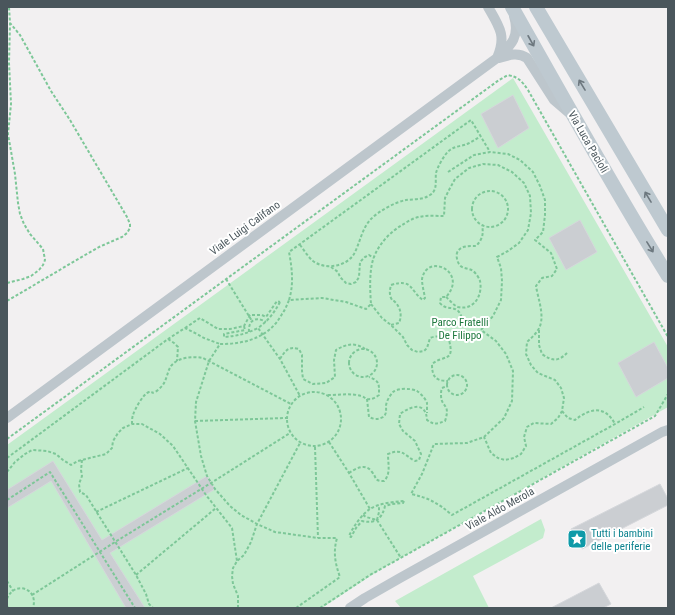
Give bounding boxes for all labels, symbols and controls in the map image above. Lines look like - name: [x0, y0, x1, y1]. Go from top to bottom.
- one-way arrow: [528, 35, 535, 47]
- one-way arrow: [577, 79, 585, 91]
- street label: Via Luca Pacioli: [565, 109, 611, 175]
- one-way arrow: [644, 191, 652, 203]
- street label: Viale Luigi Califano: [207, 198, 283, 258]
- one-way arrow: [646, 241, 654, 253]
- park label: Parco Fratelli De Filippo: [431, 316, 489, 342]
- street label: Viale Aldo Merola: [463, 485, 537, 533]
- place label: Tutti i bambini delle periferie: [591, 527, 653, 553]
- place icon: Tutti i bambini delle periferie: [566, 528, 588, 550]

